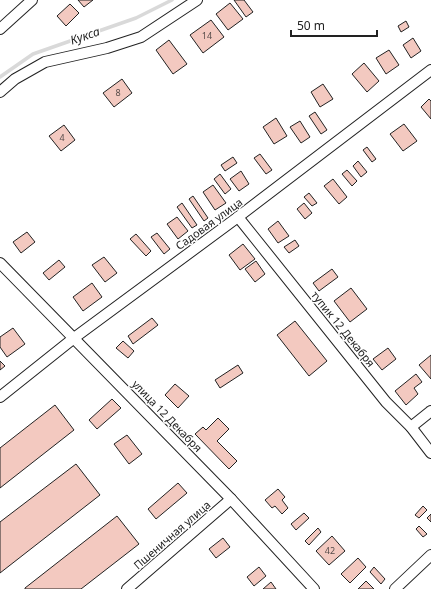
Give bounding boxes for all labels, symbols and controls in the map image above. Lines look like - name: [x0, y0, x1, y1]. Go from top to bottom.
- scale bar: [291, 12, 377, 38]
- text: 50 m: [297, 17, 325, 34]
- water label: Кукса: [68, 22, 102, 49]
- house number: 14: [202, 29, 212, 42]
- house number: 8: [115, 86, 121, 99]
- house number: 4: [59, 131, 65, 144]
- street label: Садовая улица: [172, 194, 245, 253]
- street label: тупик 12 Декабря: [308, 288, 379, 370]
- street label: улица 12 Декабря: [129, 376, 206, 455]
- street label: Пшеничная улица: [130, 497, 213, 572]
- house number: 42: [325, 544, 335, 557]

